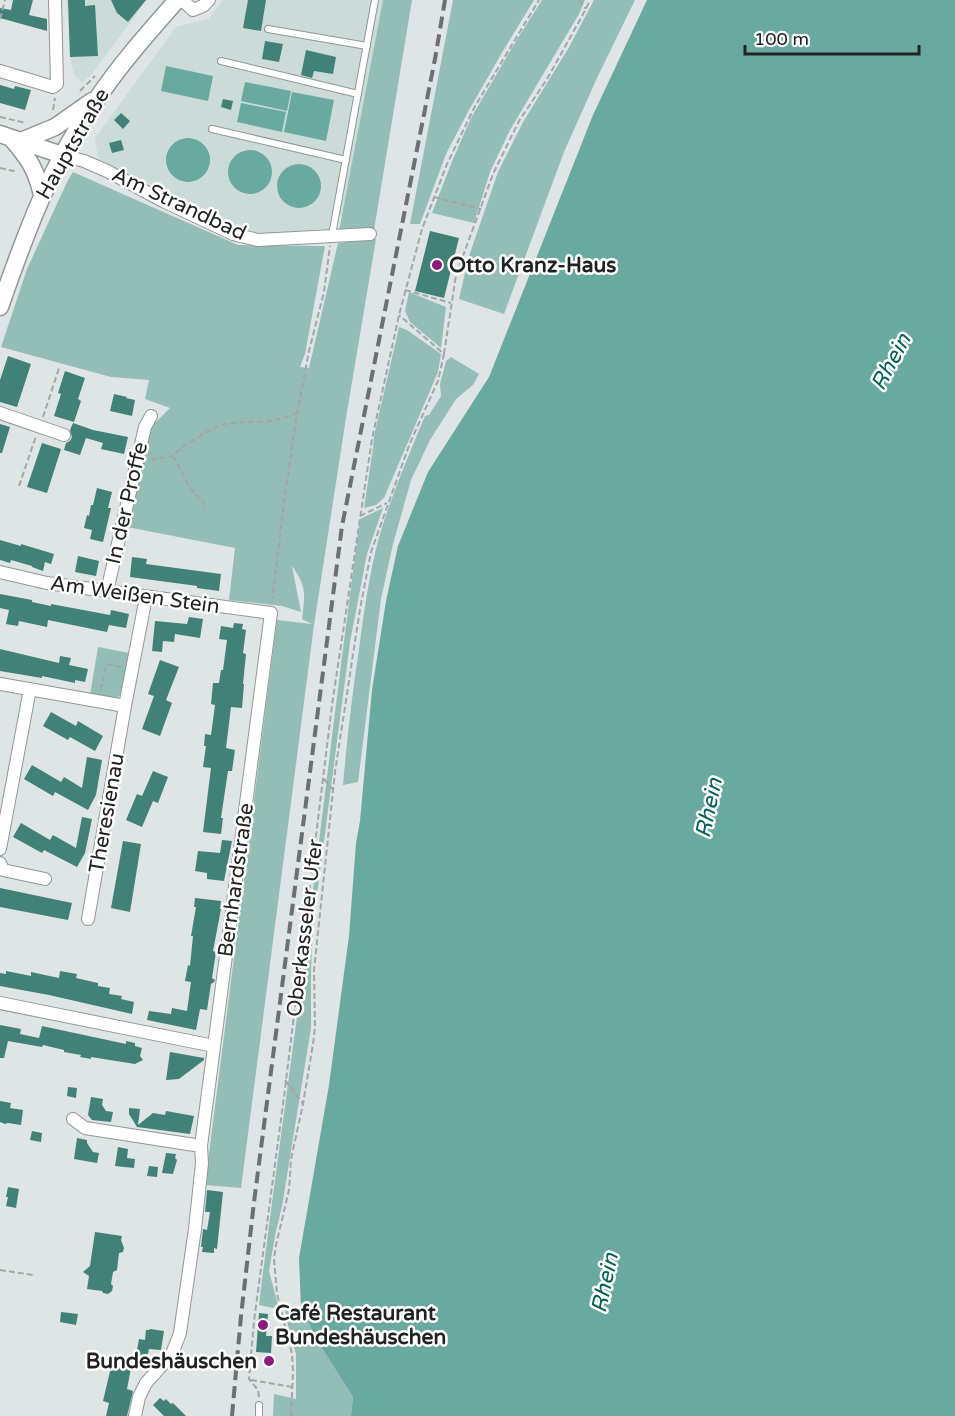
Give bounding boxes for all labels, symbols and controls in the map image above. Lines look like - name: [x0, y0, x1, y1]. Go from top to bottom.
- scale bar: [745, 18, 919, 56]
- text: 100 m: [754, 28, 809, 50]
- street label: Hauptstraße: [31, 84, 115, 204]
- street label: Am Strandbad: [108, 162, 250, 246]
- place label: Otto Kranz-Haus: [449, 253, 616, 278]
- marker: Otto Kranz-Haus: [430, 258, 444, 272]
- water label: Rhein: [865, 329, 917, 395]
- street label: In der Proffe: [101, 439, 153, 566]
- street label: Am Weißen Stein: [49, 571, 221, 619]
- street label: Theresienau: [84, 751, 130, 875]
- water label: Rhein: [690, 775, 728, 840]
- street label: Bernhardstraße: [213, 801, 259, 959]
- street label: Oberkasseler Ufer: [282, 838, 328, 1018]
- water label: Rhein: [586, 1250, 624, 1315]
- place label: Café Restaurant Bundeshäuschen: [275, 1301, 446, 1350]
- marker: Café Restaurant Bundeshäuschen: [256, 1318, 270, 1332]
- place label: Bundeshäuschen: [86, 1349, 257, 1374]
- marker: Bundeshäuschen: [262, 1354, 276, 1368]

